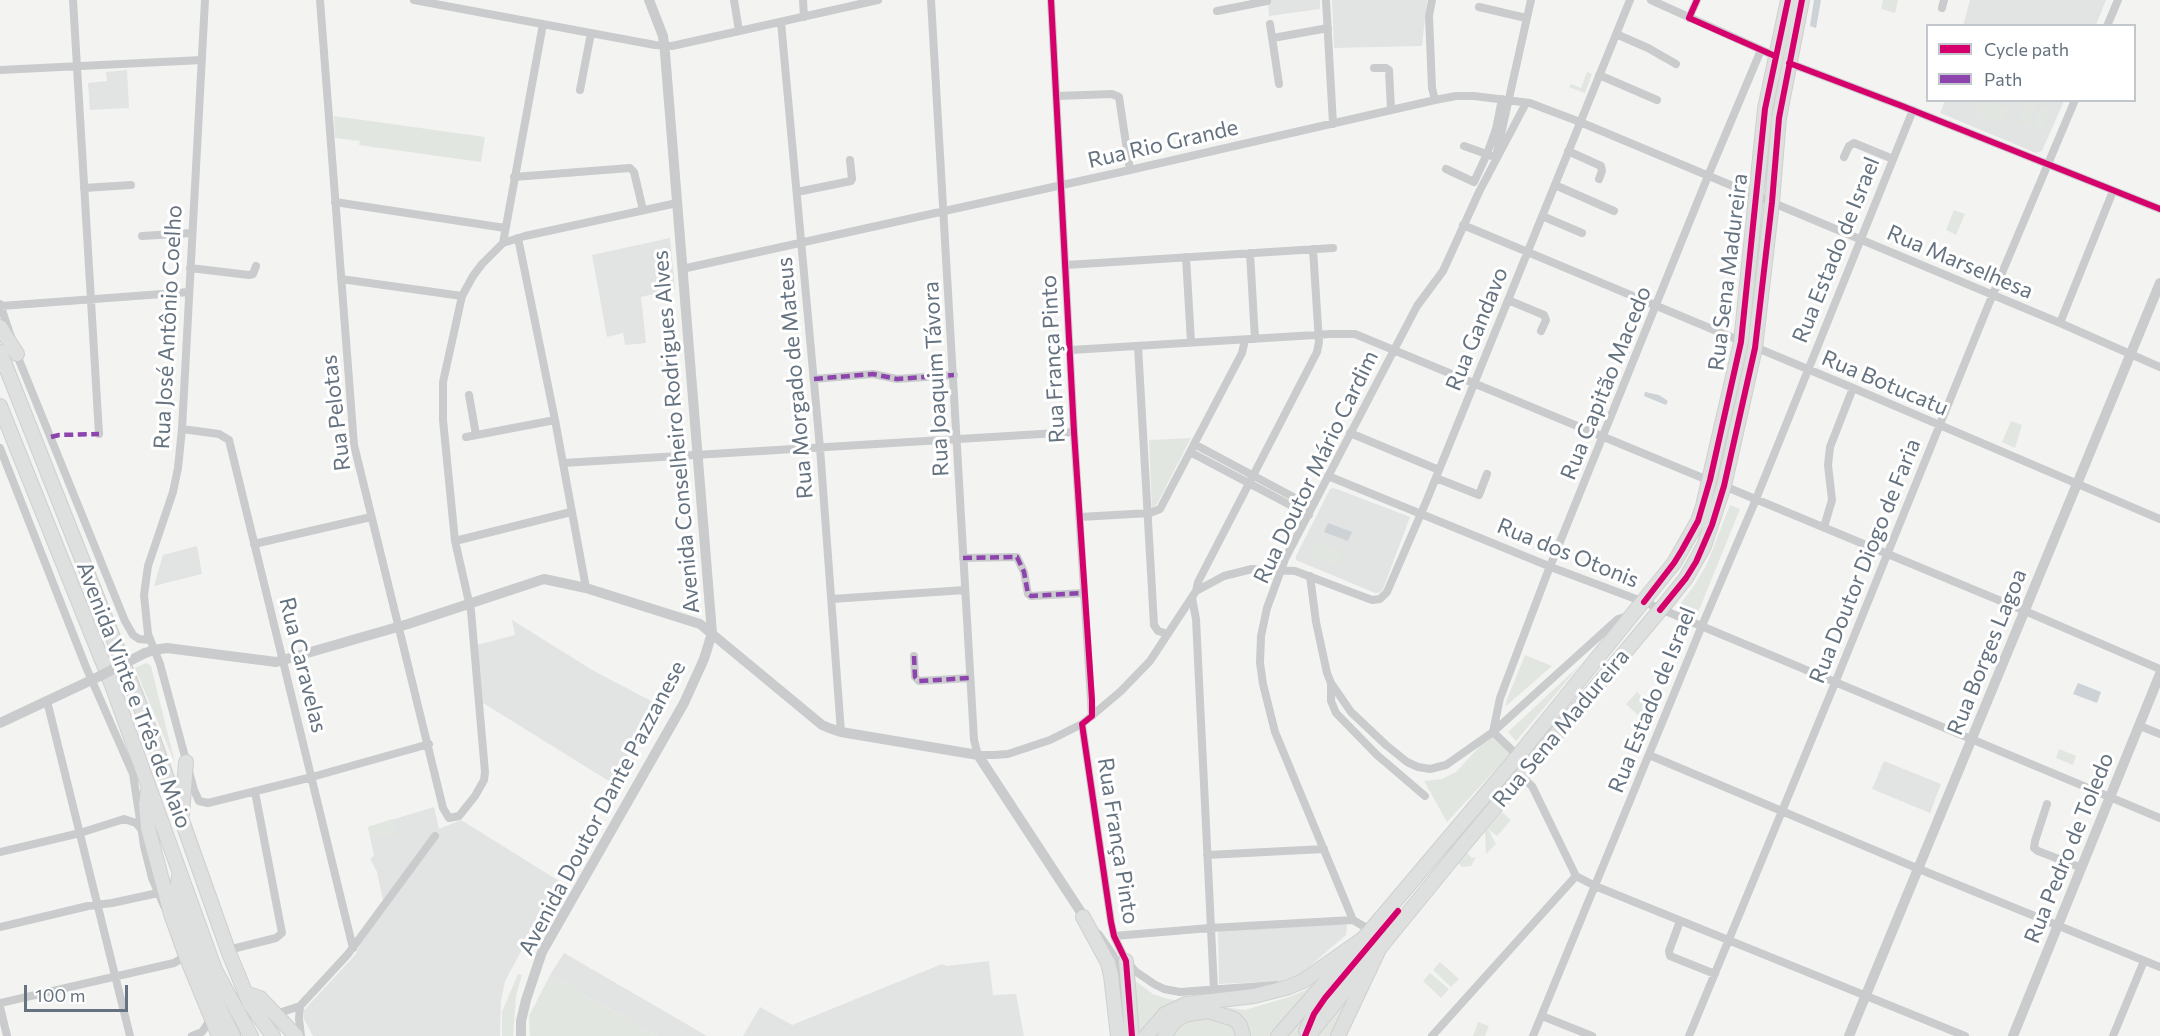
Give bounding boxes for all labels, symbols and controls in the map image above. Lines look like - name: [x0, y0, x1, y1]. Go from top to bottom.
- legend: [1926, 24, 2136, 102]
- text: Cycle path: [1984, 38, 2069, 60]
- text: Path: [1984, 68, 2022, 90]
- street label: Rua Rio Grande: [1085, 114, 1241, 174]
- street label: Rua Estado de Israel: [1787, 153, 1885, 347]
- street label: Rua Sena Madureira: [1703, 172, 1753, 372]
- street label: Rua José Antônio Coelho: [148, 204, 188, 450]
- street label: Rua Marselhesa: [1883, 219, 2037, 305]
- street label: Avenida Conselheiro Rodrigues Alves: [647, 249, 705, 615]
- street label: Rua Morgado de Mateus: [771, 256, 819, 500]
- street label: Rua Gandavo: [1440, 263, 1514, 395]
- street label: Rua França Pinto: [1035, 274, 1071, 444]
- street label: Rua Joaquim Távora: [918, 281, 954, 477]
- street label: Rua Capitão Macedo: [1555, 282, 1657, 484]
- street label: Rua Botucatu: [1818, 345, 1952, 421]
- street label: Rua Doutor Mário Cardim: [1248, 346, 1384, 588]
- street label: Rua Pelotas: [316, 353, 356, 473]
- street label: Rua Doutor Diogo de Faria: [1804, 435, 1926, 687]
- street label: Rua dos Otonis: [1493, 513, 1643, 593]
- street label: Avenida Vinte e Três de Maio: [71, 558, 197, 832]
- street label: Rua Borges Lagoa: [1942, 565, 2032, 739]
- street label: Rua Caravelas: [273, 595, 333, 735]
- street label: Rua Estado de Israel: [1603, 603, 1701, 797]
- street label: Rua Sena Madureira: [1487, 643, 1635, 813]
- street label: Avenida Doutor Dante Pazzanese: [513, 656, 691, 960]
- street label: Rua Pedro de Toledo: [2019, 749, 2119, 947]
- street label: Rua França Pinto: [1092, 756, 1144, 926]
- scale bar: [27, 973, 130, 1011]
- text: 100 m: [35, 984, 85, 1006]

